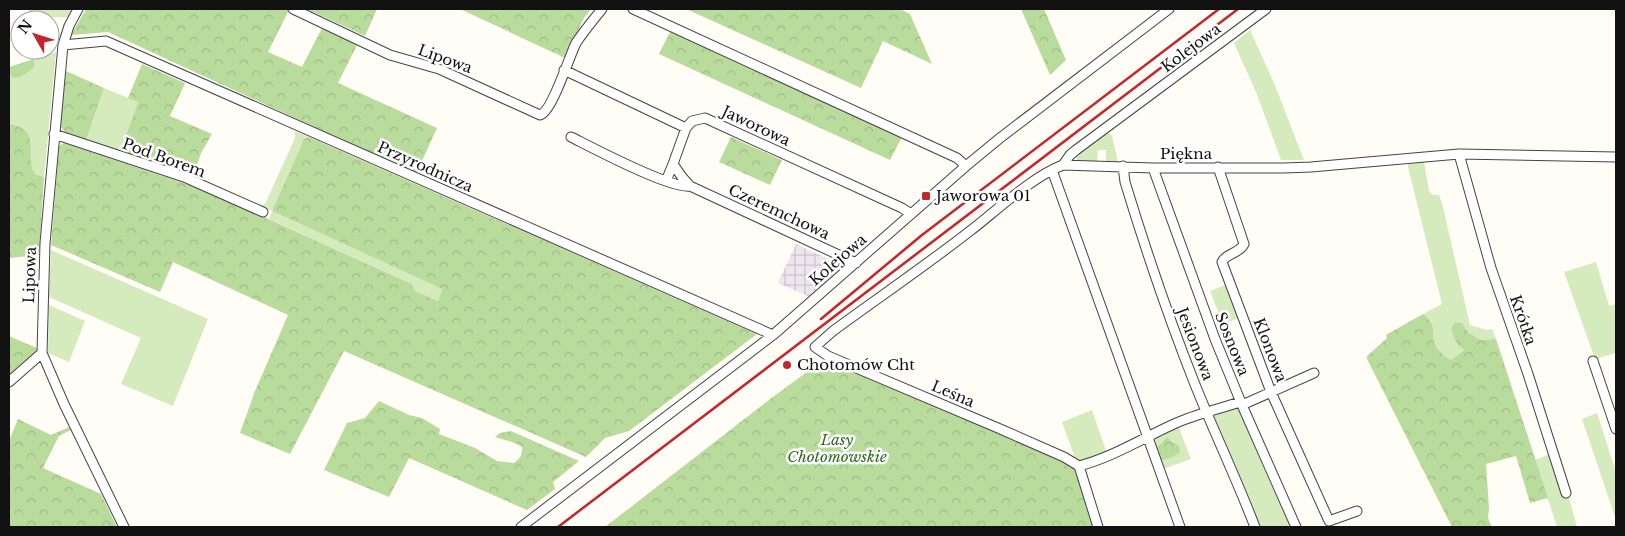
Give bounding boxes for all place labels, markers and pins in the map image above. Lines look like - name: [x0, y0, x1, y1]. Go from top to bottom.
- place label: Jaworowa 01: [934, 186, 1031, 205]
- marker: Jaworowa 01: [920, 190, 932, 202]
- place label: Chotomów Cht: [797, 355, 915, 374]
- marker: Chotomów Cht: [781, 359, 793, 371]

